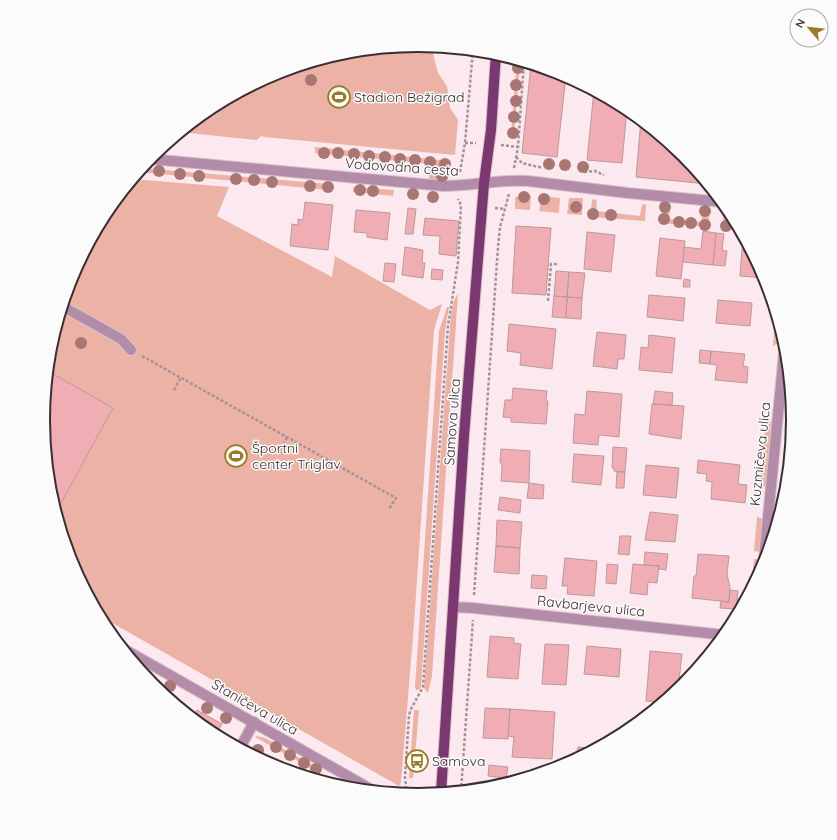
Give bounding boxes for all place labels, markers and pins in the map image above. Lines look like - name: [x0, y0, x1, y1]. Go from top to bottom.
- sports icon: Stadion Bežigrad: [326, 84, 352, 110]
- place label: Stadion Bežigrad: [354, 88, 465, 106]
- place label: Športni center Triglav: [252, 439, 341, 473]
- sports icon: Športni center Triglav: [223, 443, 249, 469]
- bus stop icon: Samova: [404, 748, 430, 774]
- place label: Samova: [432, 752, 485, 770]

